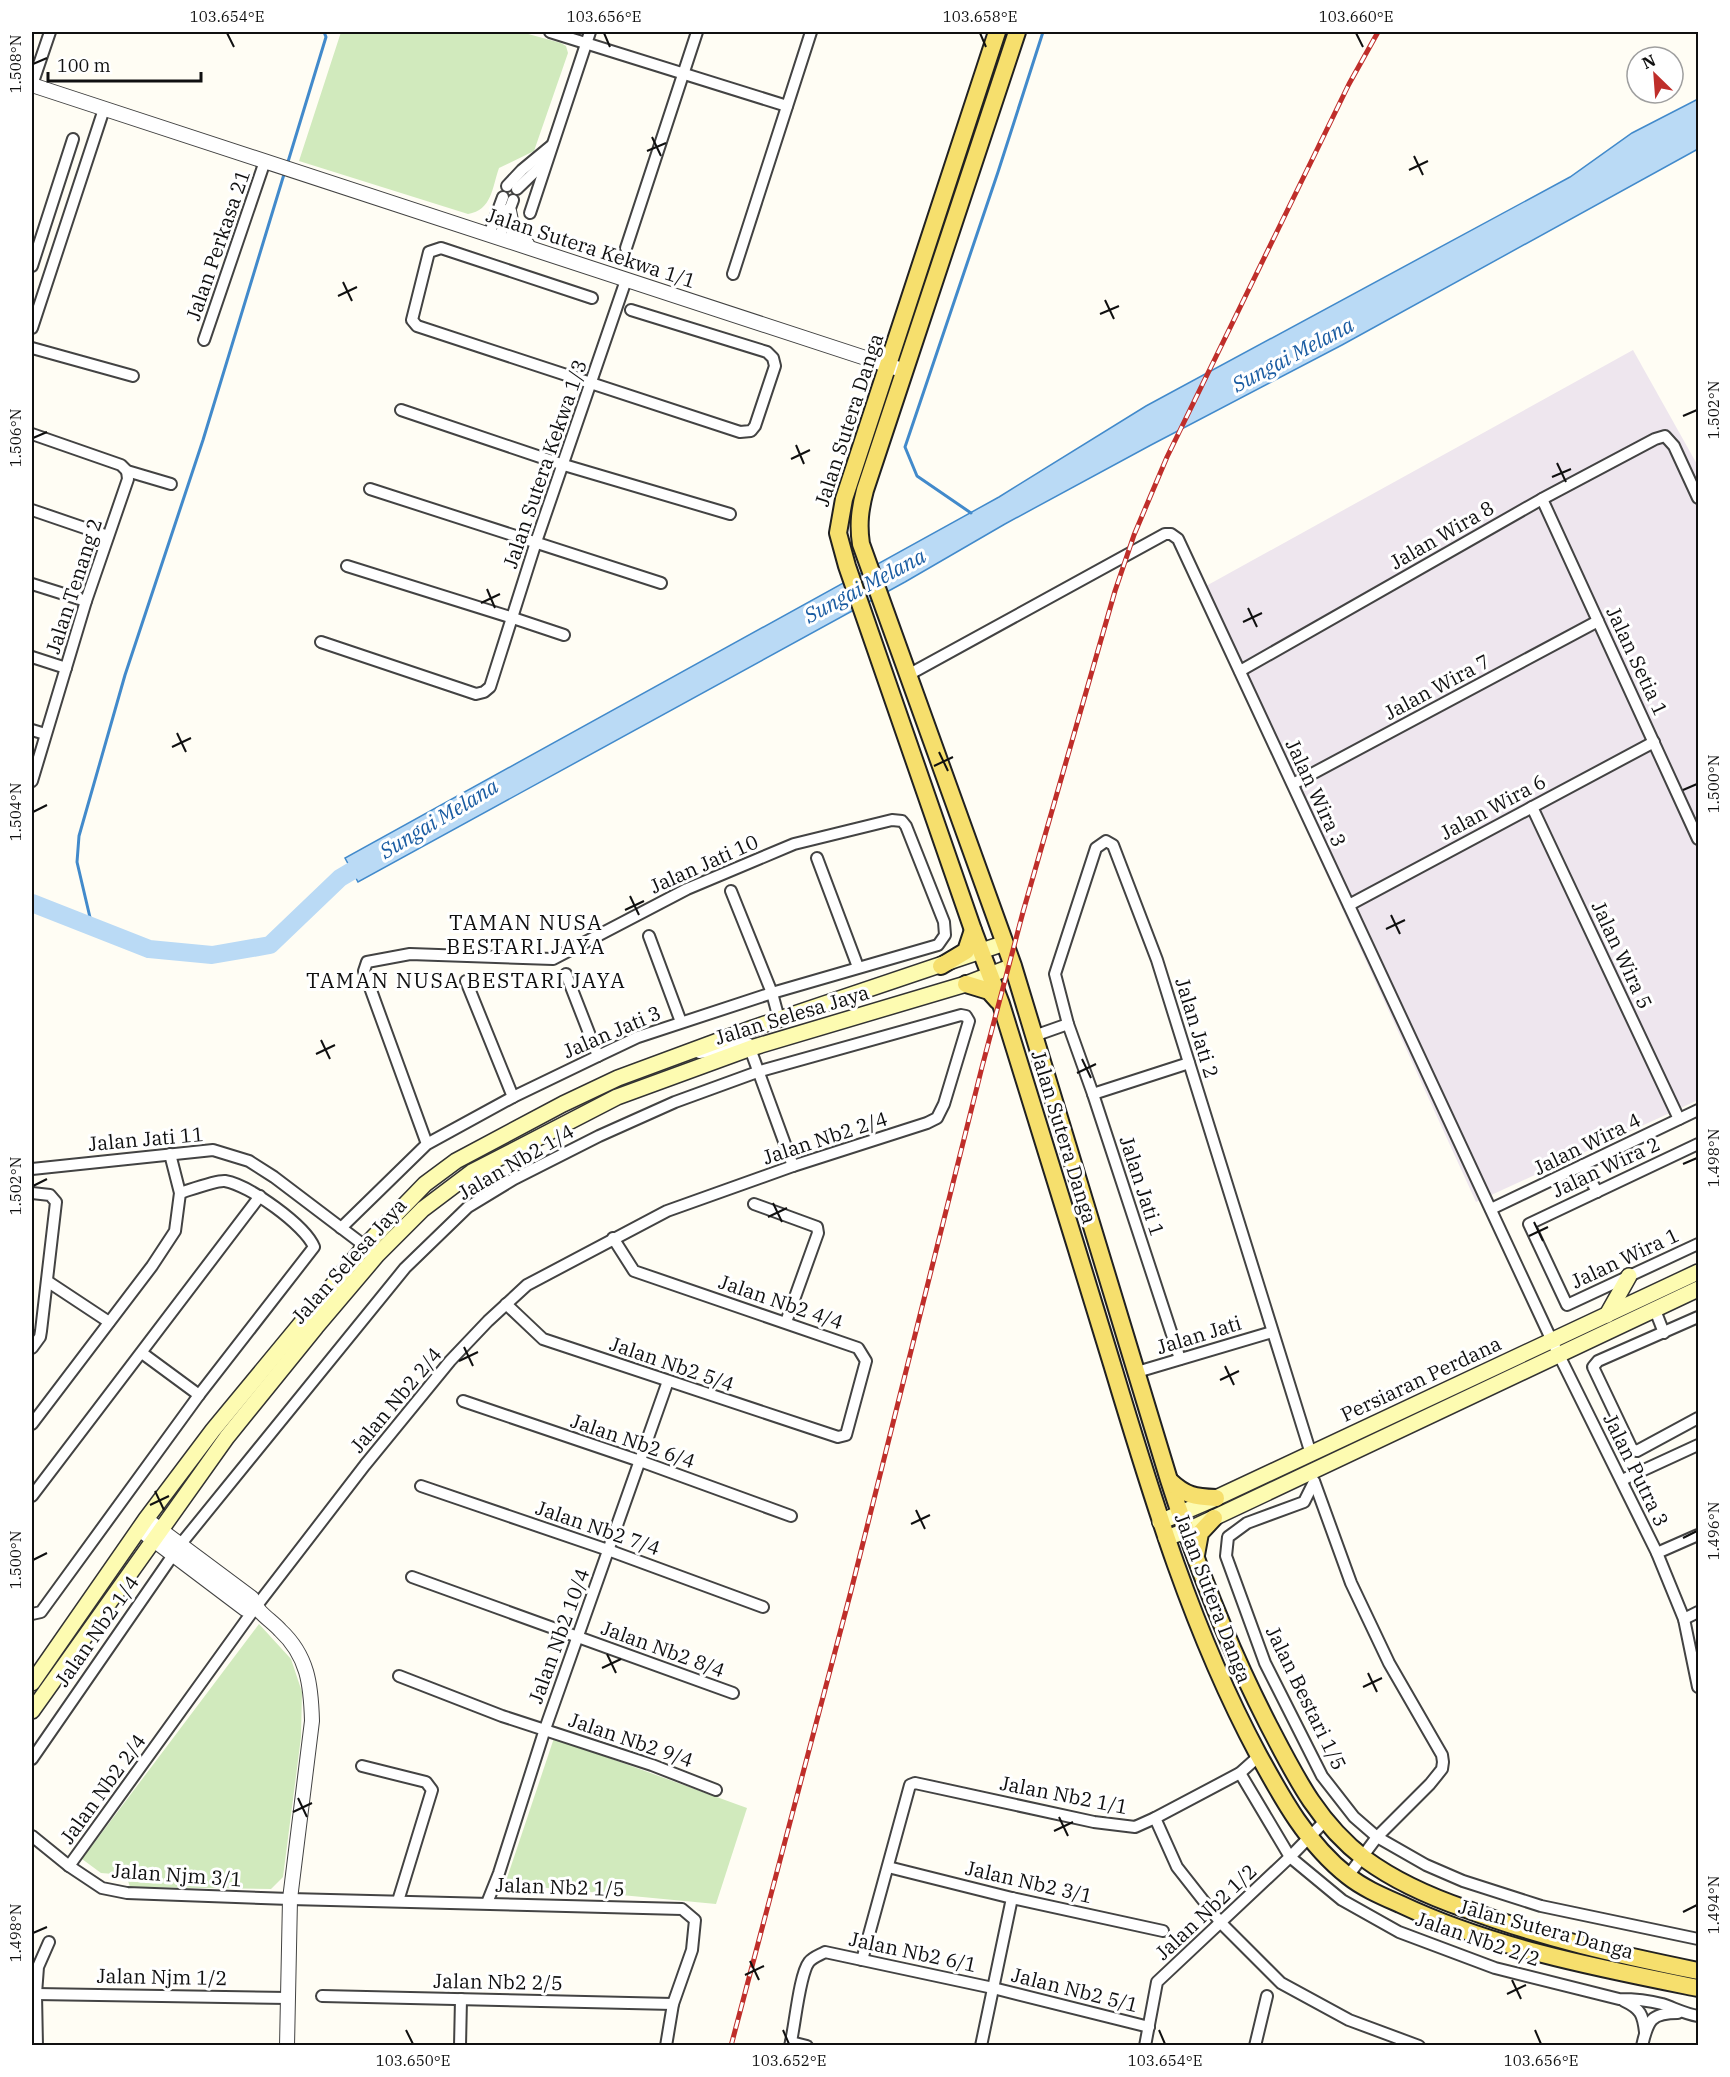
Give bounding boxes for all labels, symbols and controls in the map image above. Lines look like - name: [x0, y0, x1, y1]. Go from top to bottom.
- text: 103.654°E: [190, 7, 264, 26]
- text: 103.656°E: [567, 7, 641, 26]
- text: 103.658°E: [943, 7, 1017, 26]
- text: 103.660°E: [1319, 7, 1393, 26]
- text: 1.508°N: [6, 35, 25, 93]
- scale bar: [48, 45, 201, 83]
- north arrow: [1625, 45, 1685, 105]
- text: N: [1639, 50, 1659, 73]
- text: 100 m: [57, 54, 111, 77]
- street label: Jalan Perkasa 21: [179, 166, 256, 324]
- street label: Jalan Sutera Kekwa 1/1: [483, 201, 699, 294]
- water label: Sungai Melana: [1226, 310, 1359, 398]
- street label: Jalan Sutera Danga: [808, 330, 889, 510]
- street label: Jalan Sutera Kekwa 1/3: [496, 356, 593, 572]
- text: 1.502°N: [1704, 381, 1723, 439]
- text: 1.506°N: [6, 409, 25, 467]
- street label: Jalan Wira 8: [1385, 494, 1499, 575]
- street label: Jalan Tenang 2: [39, 515, 108, 657]
- water label: Sungai Melana: [798, 541, 931, 629]
- street label: Jalan Setia 1: [1600, 602, 1675, 720]
- street label: Jalan Wira 7: [1379, 647, 1494, 726]
- street label: Jalan Wira 3: [1280, 734, 1353, 851]
- text: 1.500°N: [1704, 755, 1723, 813]
- street label: Jalan Wira 6: [1435, 767, 1550, 846]
- water label: Sungai Melana: [373, 771, 504, 865]
- text: 1.504°N: [6, 783, 25, 841]
- street label: Jalan Jati 10: [645, 828, 762, 899]
- street label: Jalan Wira 5: [1586, 896, 1659, 1013]
- district label: TAMAN NUSA BESTARI JAYA: [446, 908, 606, 960]
- district label: TAMAN NUSA BESTARI JAYA: [306, 966, 626, 994]
- street label: Jalan Jati 2: [1169, 974, 1226, 1082]
- street label: Jalan Selesa Jaya: [711, 978, 872, 1051]
- street label: Jalan Jati 3: [559, 999, 665, 1064]
- street label: Jalan Sutera Danga: [1025, 1047, 1104, 1227]
- street label: Jalan Nb2 2/4: [759, 1105, 891, 1170]
- street label: Jalan Wira 4: [1529, 1106, 1645, 1181]
- street label: Jalan Nb2 1/4: [453, 1117, 579, 1206]
- street label: Jalan Jati 11: [87, 1120, 205, 1157]
- text: 1.498°N: [1704, 1129, 1723, 1187]
- street label: Jalan Wira 2: [1547, 1130, 1664, 1203]
- street label: Jalan Jati 1: [1114, 1132, 1171, 1240]
- text: 1.502°N: [6, 1157, 25, 1215]
- street label: Jalan Selesa Jaya: [285, 1192, 412, 1329]
- street label: Jalan Wira 1: [1566, 1221, 1683, 1294]
- street label: Jalan Nb2 4/4: [715, 1268, 847, 1335]
- street label: Jalan Jati: [1153, 1309, 1245, 1360]
- street label: Persiaran Perdana: [1336, 1329, 1506, 1428]
- street label: Jalan Nb2 5/4: [606, 1330, 738, 1397]
- street label: Jalan Nb2 2/4: [344, 1341, 448, 1458]
- street label: Jalan Nb2 6/4: [567, 1407, 699, 1474]
- street label: Jalan Putra 3: [1597, 1409, 1675, 1531]
- street label: Jalan Nb2 7/4: [532, 1494, 664, 1561]
- text: 1.496°N: [1704, 1502, 1723, 1560]
- street label: Jalan Sutera Danga: [1169, 1509, 1258, 1687]
- text: 1.500°N: [6, 1531, 25, 1589]
- street label: Jalan Nb2 10/4: [522, 1565, 595, 1707]
- street label: Jalan Nb2 1/4: [48, 1570, 145, 1692]
- street label: Jalan Nb2 8/4: [598, 1614, 729, 1683]
- street label: Jalan Bestari 1/5: [1260, 1621, 1353, 1774]
- street label: Jalan Nb2 9/4: [565, 1706, 697, 1773]
- street label: Jalan Nb2 2/4: [54, 1728, 152, 1849]
- street label: Jalan Nb2 1/1: [998, 1769, 1130, 1820]
- street label: Jalan Nb2 3/1: [963, 1854, 1095, 1909]
- street label: Jalan Njm 3/1: [111, 1856, 243, 1893]
- street label: Jalan Nb2 1/2: [1149, 1858, 1262, 1966]
- street label: Jalan Nb2 1/5: [495, 1871, 625, 1902]
- text: 1.494°N: [1704, 1876, 1723, 1934]
- street label: Jalan Sutera Danga: [1456, 1892, 1637, 1965]
- text: 1.498°N: [6, 1904, 25, 1962]
- street label: Jalan Nb2 2/2: [1412, 1905, 1544, 1972]
- street label: Jalan Nb2 6/1: [847, 1925, 979, 1978]
- street label: Jalan Nb2 5/1: [1009, 1961, 1141, 2018]
- street label: Jalan Njm 1/2: [96, 1962, 228, 1991]
- street label: Jalan Nb2 2/5: [433, 1967, 563, 1996]
- text: 103.650°E: [376, 2051, 450, 2070]
- text: 103.652°E: [752, 2051, 826, 2070]
- text: 103.654°E: [1128, 2051, 1202, 2070]
- text: 103.656°E: [1504, 2051, 1578, 2070]

